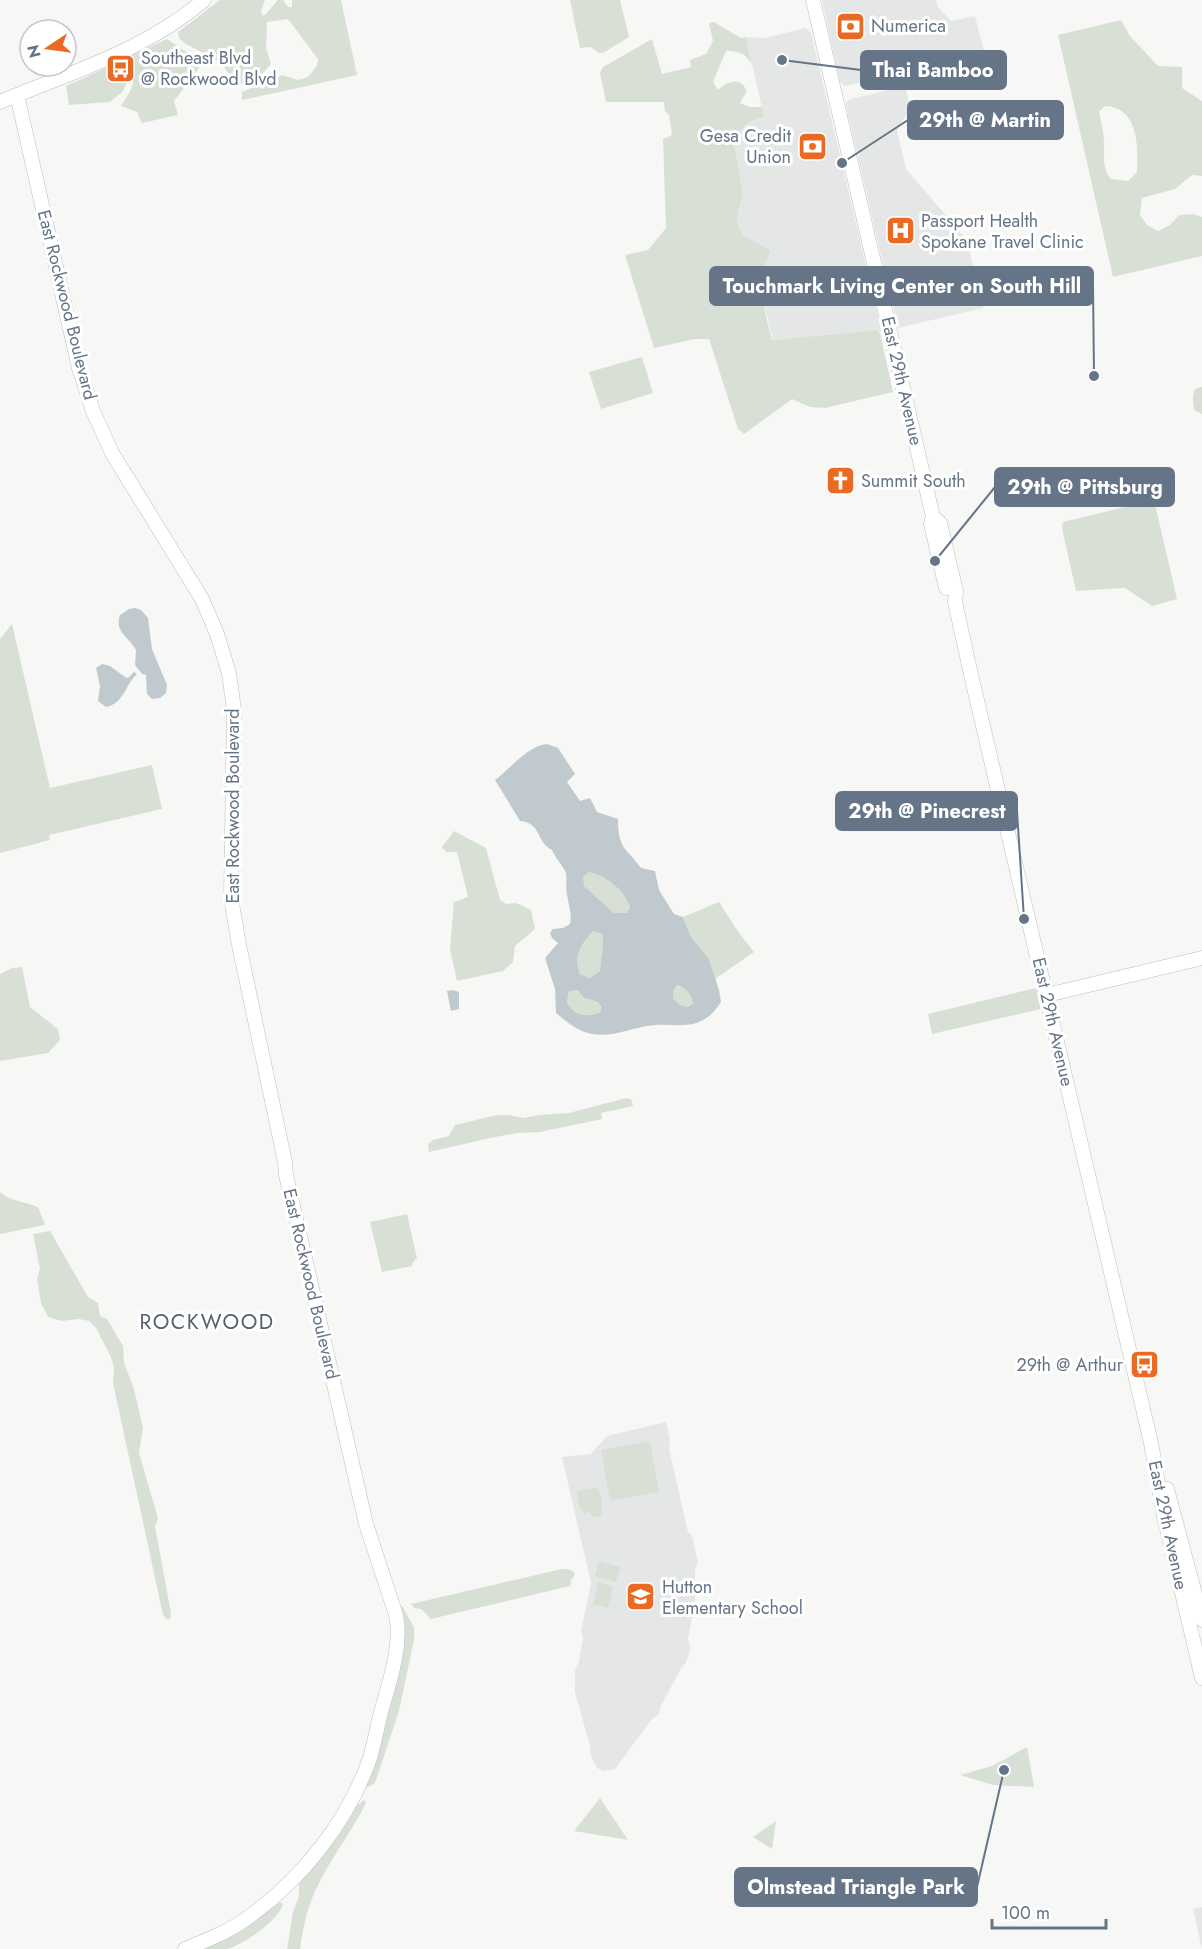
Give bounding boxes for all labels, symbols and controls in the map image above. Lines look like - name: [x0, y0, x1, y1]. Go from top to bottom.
- bank icon: Numerica: [834, 10, 866, 42]
- place label: Numerica: [871, 13, 946, 39]
- north arrow: [18, 18, 78, 78]
- text: N: [21, 42, 47, 60]
- place label: Southeast Blvd @ Rockwood Blvd: [141, 45, 277, 92]
- callout: Thai Bamboo: [861, 51, 1006, 89]
- bus stop icon: Southeast Blvd @ Rockwood Blvd: [104, 52, 136, 84]
- text: Thai Bamboo: [872, 56, 994, 85]
- callout: 29th @ Martin: [908, 101, 1063, 139]
- text: 29th @ Martin: [919, 106, 1051, 135]
- place label: Gesa Credit Union: [700, 123, 792, 170]
- bank icon: Gesa Credit Union: [796, 130, 828, 162]
- street label: East Rockwood Boulevard: [31, 207, 103, 403]
- place label: Passport Health Spokane Travel Clinic: [921, 208, 1084, 255]
- hospital icon: Passport Health Spokane Travel Clinic: [884, 215, 916, 247]
- callout: Touchmark Living Center on South Hill: [710, 267, 1093, 305]
- text: Touchmark Living Center on South Hill: [723, 272, 1081, 301]
- street label: East 29th Avenue: [875, 314, 929, 448]
- church icon: Summit South: [824, 465, 856, 497]
- place label: Summit South: [861, 468, 966, 494]
- callout: 29th @ Pittsburg: [995, 468, 1174, 506]
- text: 29th @ Pittsburg: [1007, 473, 1163, 502]
- street label: East Rockwood Boulevard: [220, 709, 246, 904]
- callout: 29th @ Pinecrest: [836, 792, 1017, 830]
- text: 29th @ Pinecrest: [848, 797, 1006, 826]
- street label: East 29th Avenue: [1026, 955, 1080, 1089]
- street label: East Rockwood Boulevard: [276, 1186, 346, 1382]
- district label: ROCKWOOD: [139, 1307, 275, 1337]
- bus stop icon: 29th @ Arthur: [1128, 1349, 1160, 1381]
- place label: 29th @ Arthur: [1017, 1352, 1124, 1378]
- street label: East 29th Avenue: [1142, 1458, 1194, 1592]
- place label: Hutton Elementary School: [662, 1574, 803, 1621]
- school or university icon: Hutton Elementary School: [625, 1581, 657, 1613]
- callout: Olmstead Triangle Park: [735, 1868, 977, 1906]
- text: Olmstead Triangle Park: [747, 1873, 965, 1902]
- scale bar: [992, 1892, 1106, 1930]
- text: 100 m: [1001, 1900, 1050, 1926]

